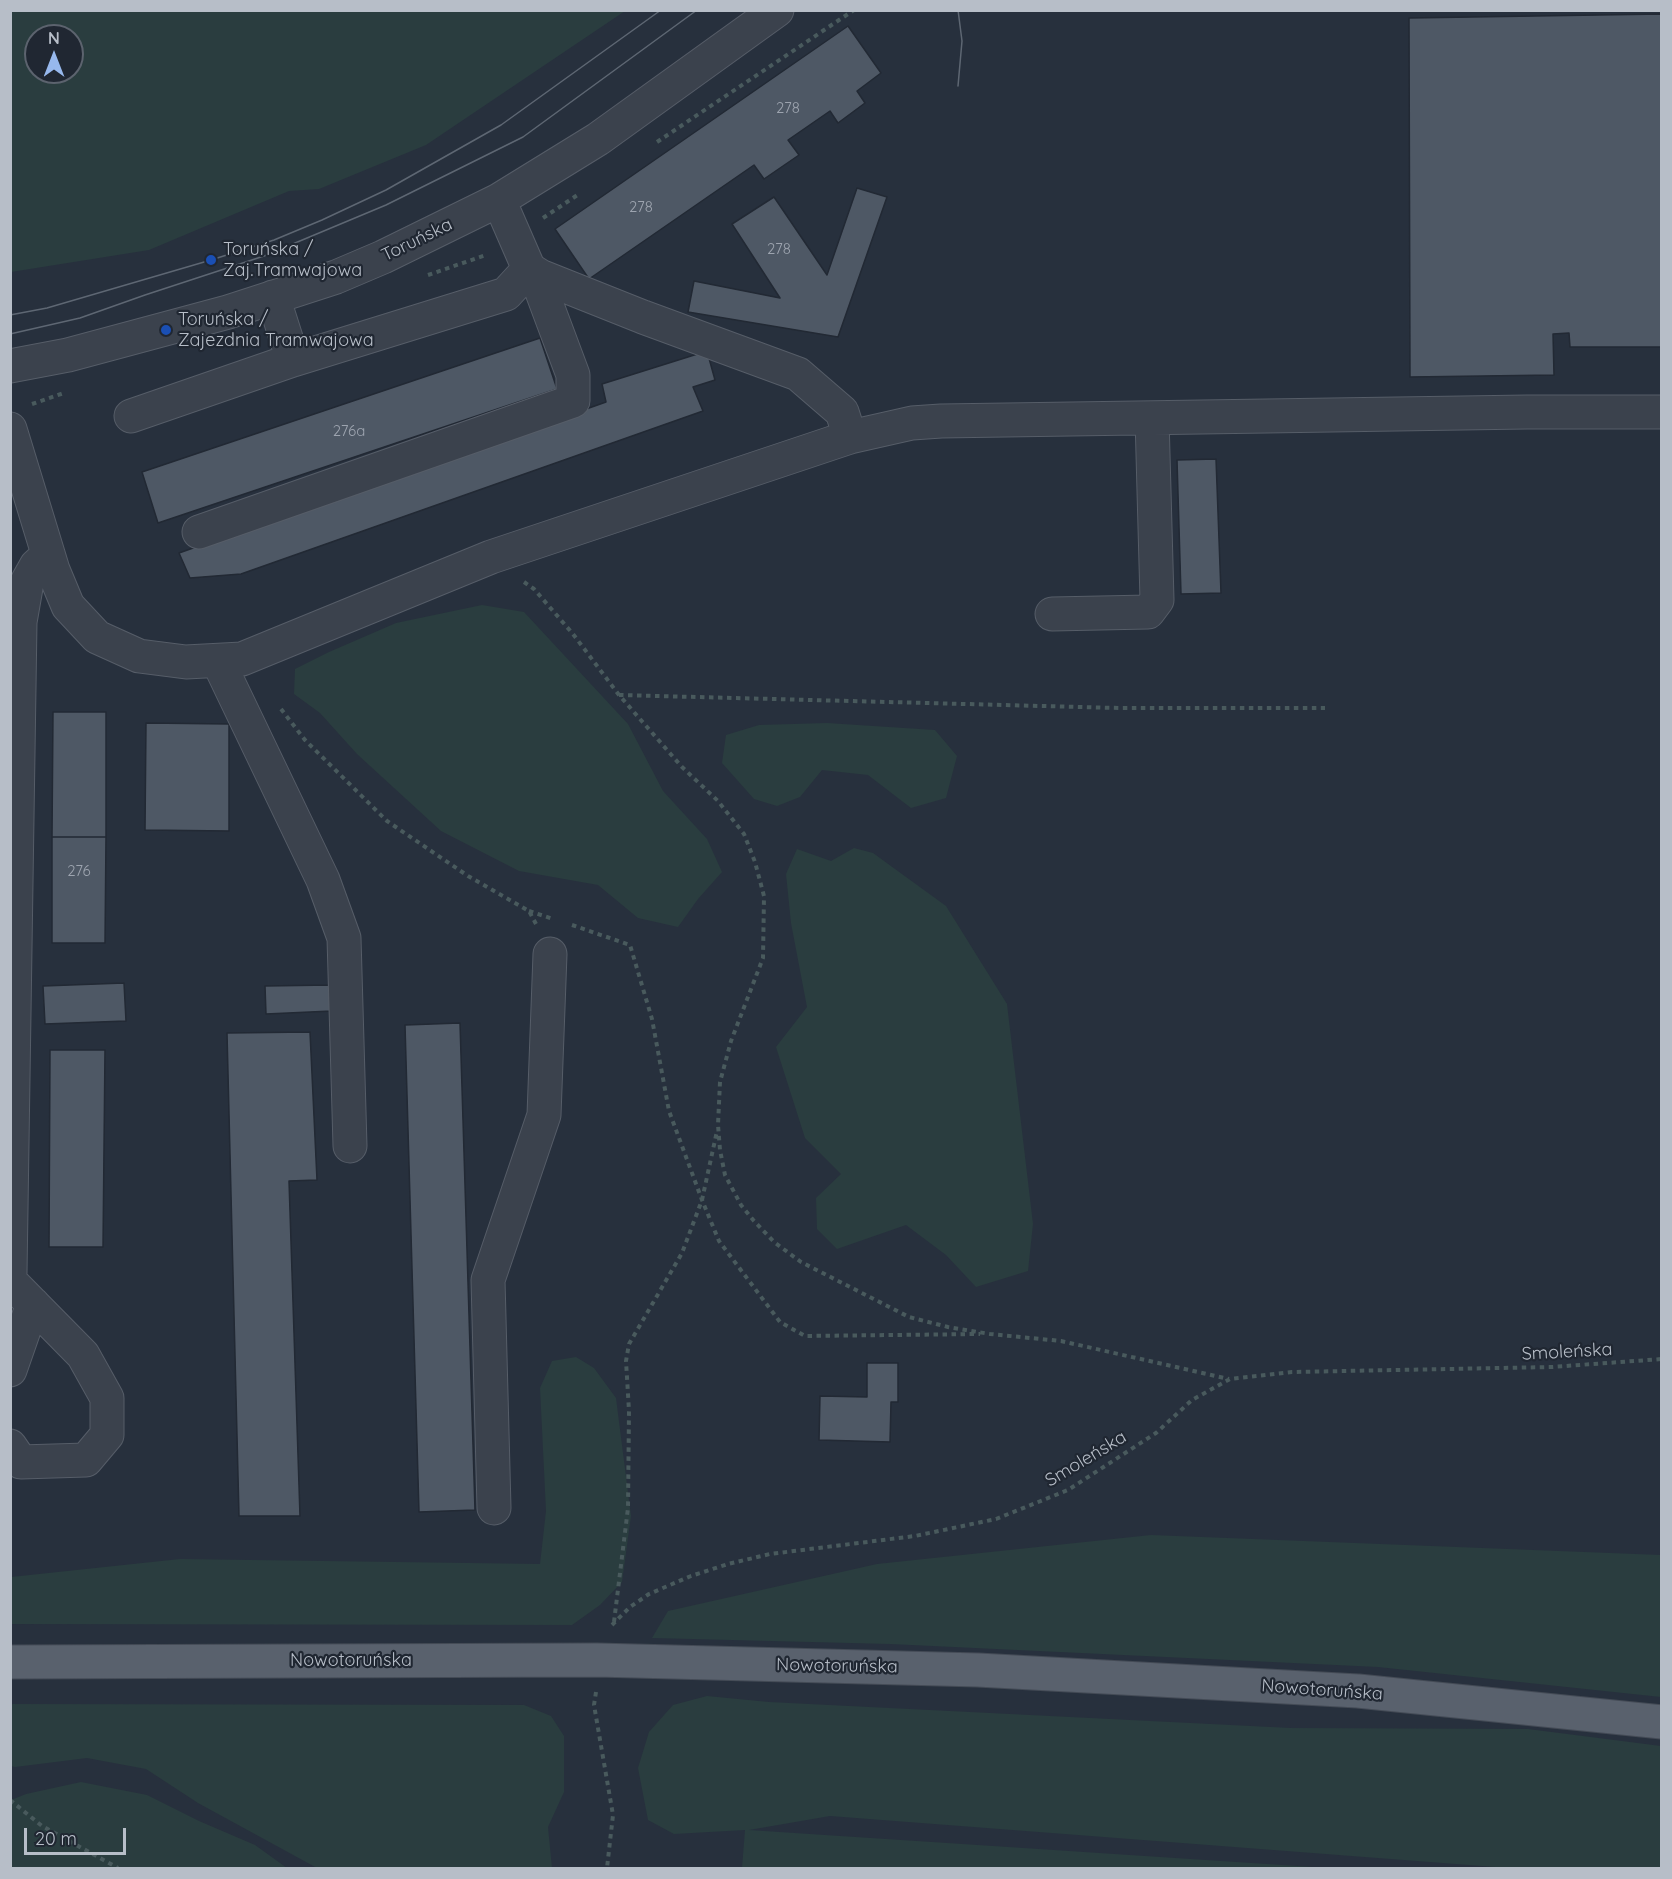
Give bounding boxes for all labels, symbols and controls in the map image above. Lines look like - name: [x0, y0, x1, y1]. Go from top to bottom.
- north arrow: [24, 24, 84, 84]
- text: N: [48, 28, 60, 48]
- house number: 278: [776, 99, 800, 117]
- house number: 278: [629, 198, 653, 216]
- street label: Toruńska: [378, 214, 456, 266]
- place label: Toruńska / Zaj.Tramwajowa: [223, 239, 362, 282]
- house number: 278: [767, 240, 791, 258]
- marker: Toruńska / Zaj.Tramwajowa: [204, 253, 218, 267]
- place label: Toruńska / Zajezdnia Tramwajowa: [178, 309, 374, 352]
- marker: Toruńska / Zajezdnia Tramwajowa: [159, 323, 173, 337]
- house number: 276a: [333, 422, 365, 440]
- house number: 276: [67, 862, 91, 880]
- street label: Smoleńska: [1521, 1339, 1613, 1365]
- street label: Smoleńska: [1042, 1426, 1130, 1492]
- street label: Nowotoruńska: [290, 1650, 412, 1672]
- street label: Nowotoruńska: [776, 1654, 898, 1678]
- street label: Nowotoruńska: [1261, 1675, 1383, 1705]
- scale bar: [27, 1816, 129, 1854]
- text: 20 m: [35, 1827, 77, 1850]

